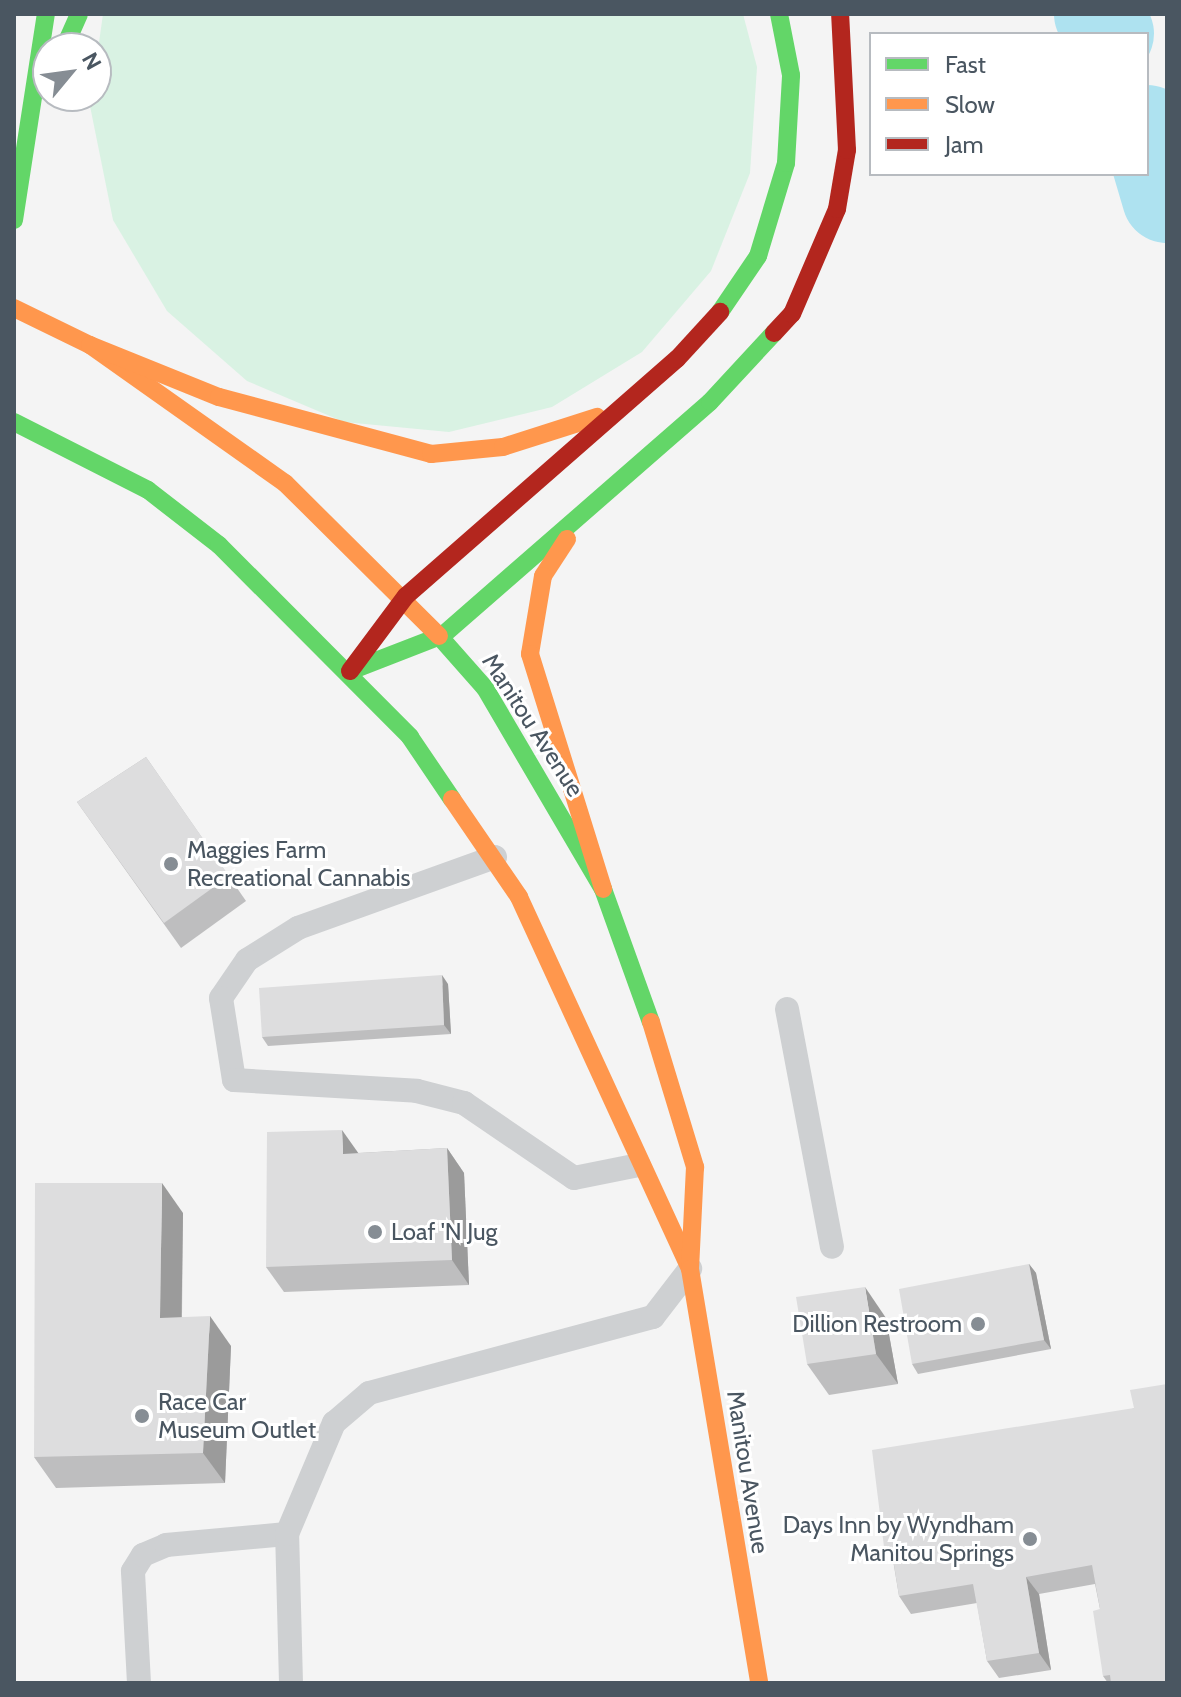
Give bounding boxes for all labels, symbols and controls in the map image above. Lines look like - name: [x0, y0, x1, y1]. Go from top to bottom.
- north arrow: [32, 32, 112, 112]
- legend: [869, 32, 1149, 176]
- text: N: [76, 48, 107, 74]
- text: Fast: [945, 50, 986, 79]
- text: Slow: [945, 90, 995, 119]
- text: Jam: [945, 130, 983, 159]
- street label: Manitou Avenue: [476, 648, 590, 802]
- place label: Maggies Farm Recreational Cannabis: [187, 836, 410, 892]
- marker: Maggies Farm Recreational Cannabis: [162, 855, 180, 873]
- place label: Loaf 'N Jug: [391, 1218, 498, 1246]
- marker: Loaf 'N Jug: [366, 1223, 384, 1241]
- place label: Dillion Restroom: [792, 1310, 962, 1338]
- marker: Dillion Restroom: [969, 1315, 987, 1333]
- place label: Race Car Museum Outlet: [158, 1388, 316, 1444]
- street label: Manitou Avenue: [721, 1388, 775, 1556]
- marker: Race Car Museum Outlet: [133, 1407, 151, 1425]
- place label: Days Inn by Wyndham Manitou Springs: [783, 1511, 1014, 1567]
- marker: Days Inn by Wyndham Manitou Springs: [1021, 1530, 1039, 1548]

